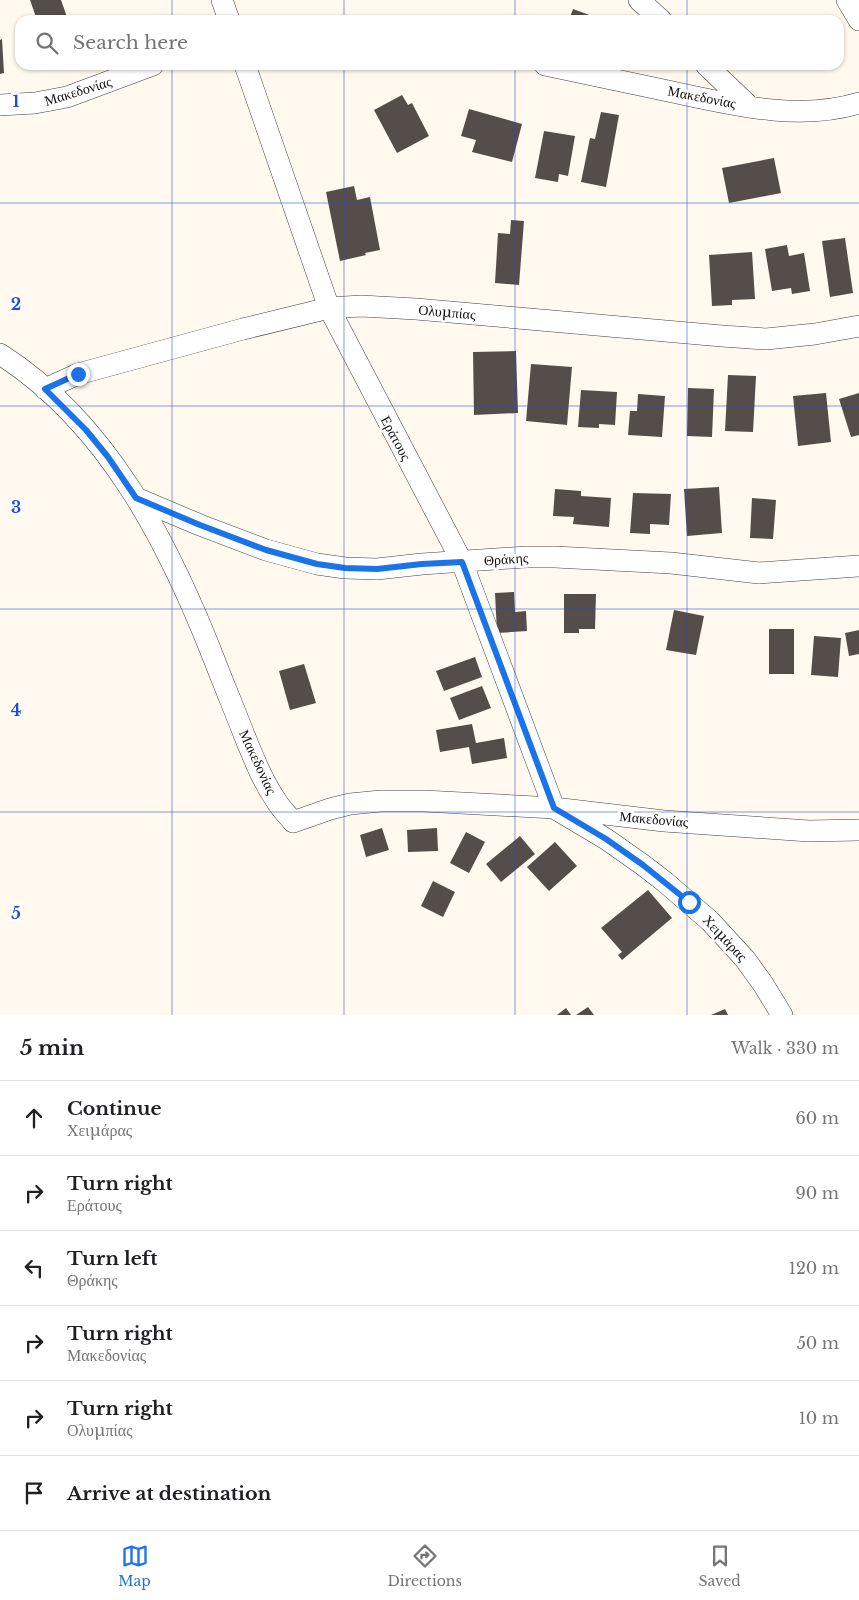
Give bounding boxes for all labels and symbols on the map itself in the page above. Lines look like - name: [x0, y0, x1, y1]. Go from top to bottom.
- street label: Μακεδονίας: [42, 72, 114, 110]
- street label: Μακεδονίας: [666, 82, 738, 113]
- text: 1: [13, 91, 20, 111]
- text: 2: [11, 294, 21, 314]
- street label: Ολυμπίας: [418, 301, 477, 324]
- route end: [67, 363, 90, 386]
- street label: Εράτους: [377, 413, 415, 464]
- text: 3: [11, 497, 21, 517]
- street label: Θράκης: [483, 548, 529, 570]
- text: 4: [11, 700, 21, 720]
- street label: Μακεδονίας: [235, 727, 281, 798]
- street label: Μακεδονίας: [619, 807, 690, 831]
- route start: [678, 891, 701, 914]
- text: 5: [11, 903, 21, 923]
- street label: Χειμάρας: [699, 911, 751, 965]

